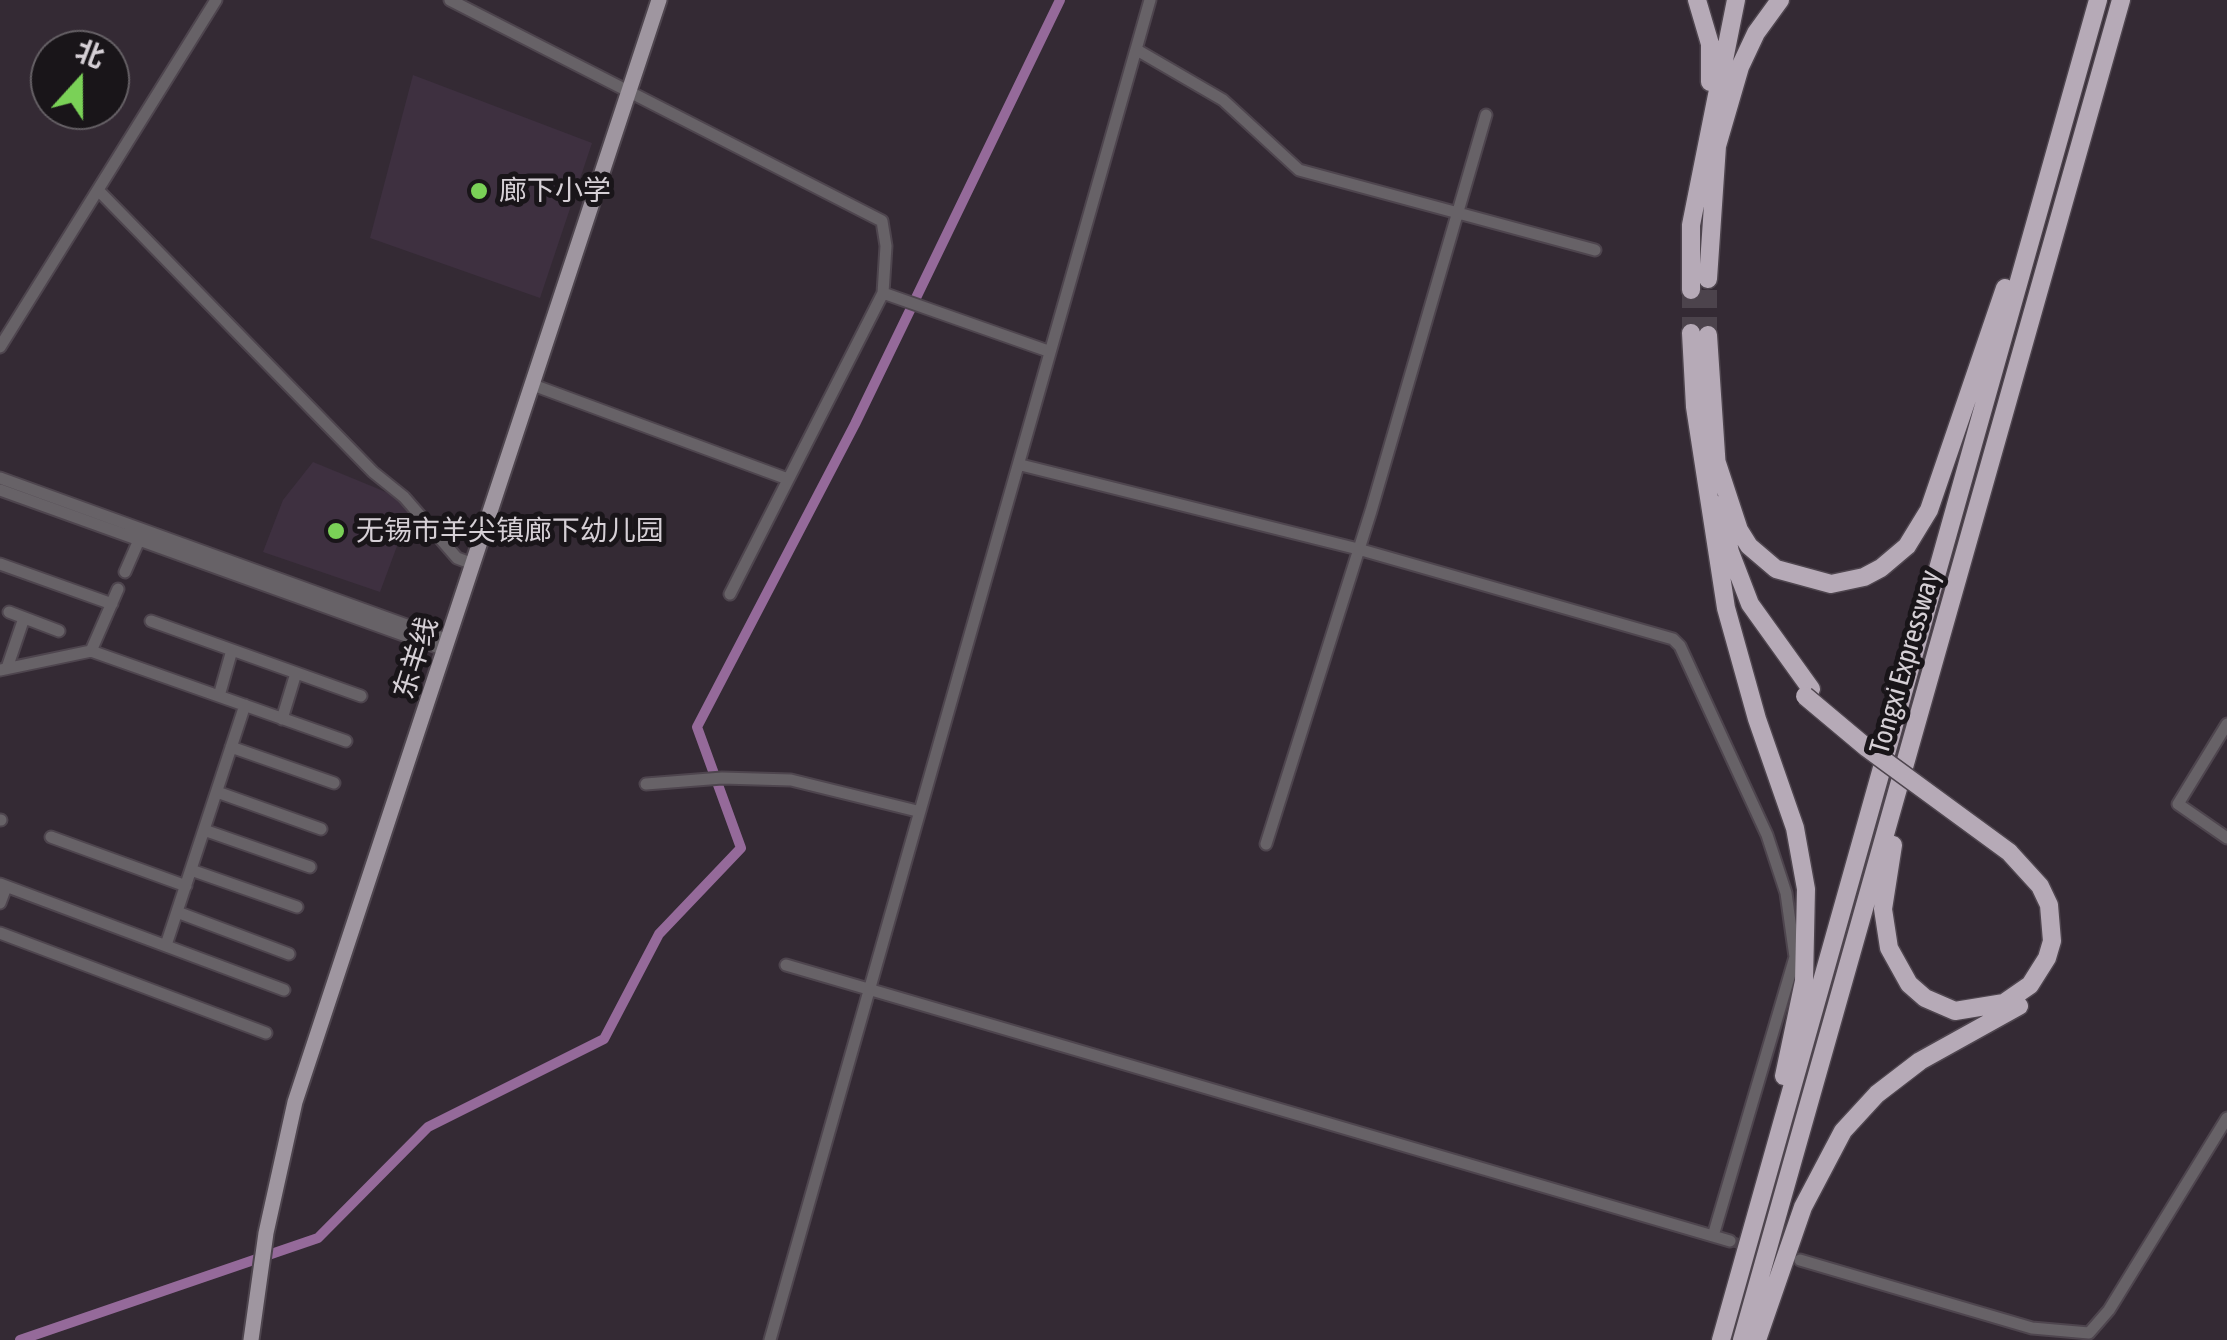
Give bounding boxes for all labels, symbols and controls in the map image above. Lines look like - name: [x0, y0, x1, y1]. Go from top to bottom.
- north arrow: [30, 30, 130, 130]
- text: 北: [71, 34, 109, 74]
- place label: 廊下小学: [499, 174, 611, 208]
- marker: 廊下小学: [468, 180, 490, 202]
- place label: 无锡市羊尖镇廊下幼儿园: [356, 514, 664, 548]
- marker: 无锡市羊尖镇廊下幼儿园: [325, 520, 347, 542]
- street label: Tongxi Expressway: [1863, 566, 1947, 758]
- street label: 东羊线: [387, 613, 445, 703]

